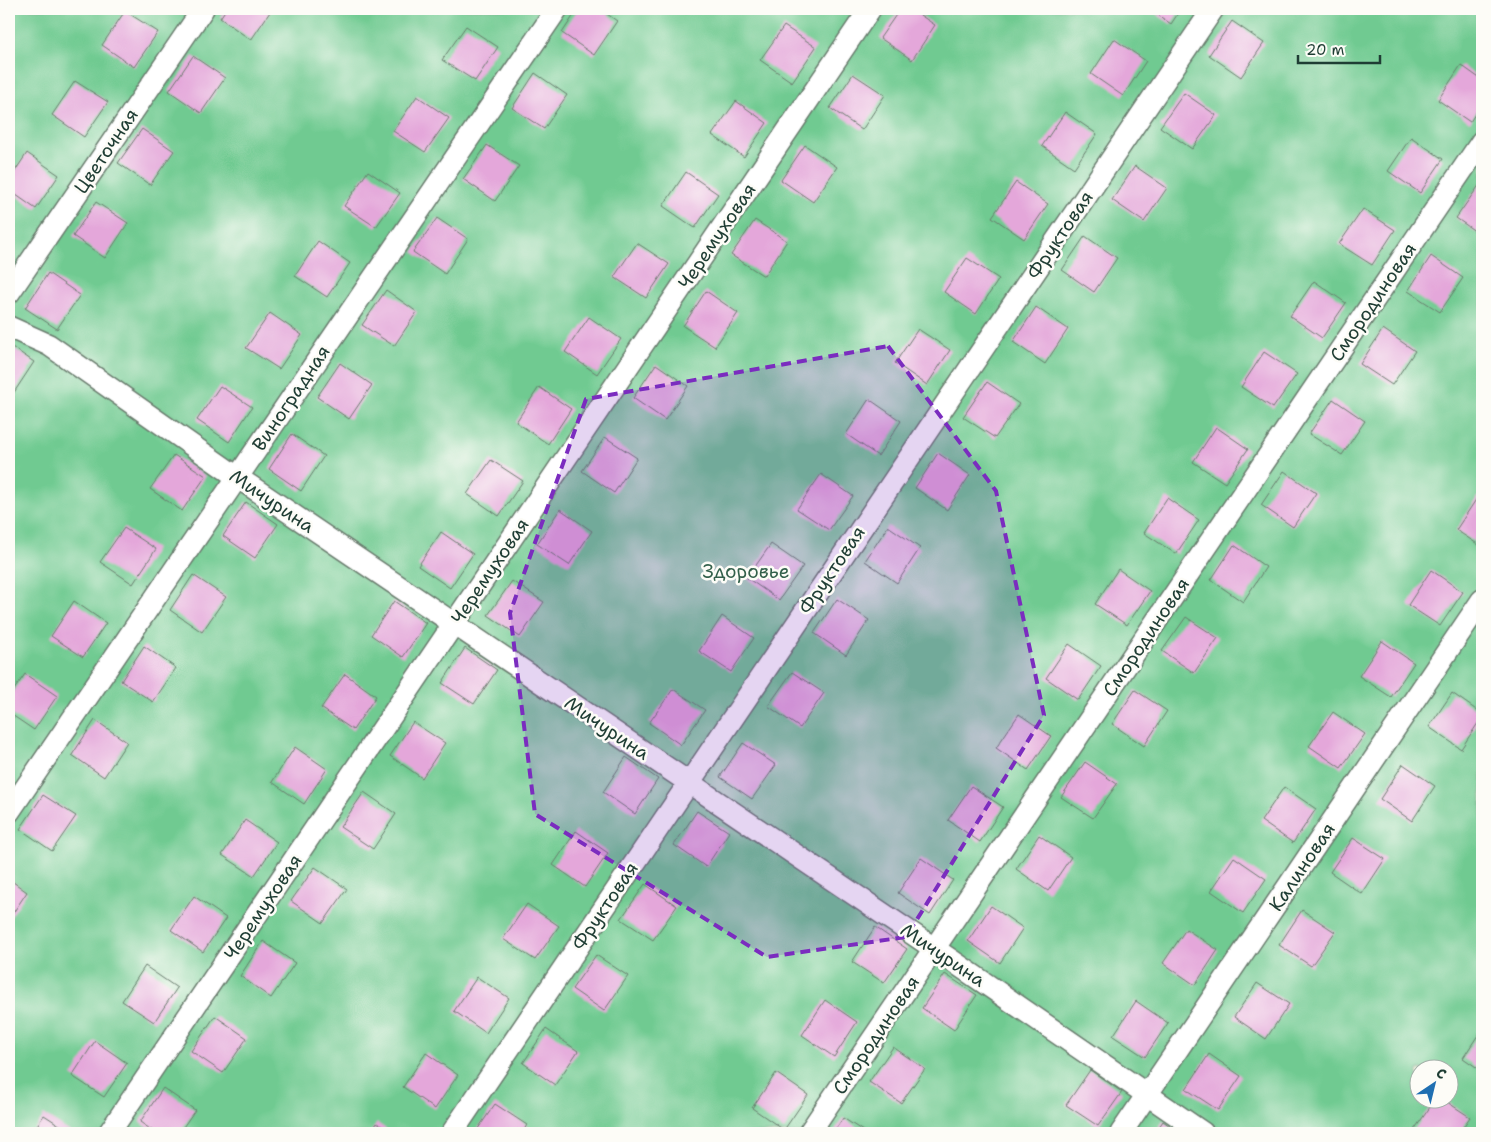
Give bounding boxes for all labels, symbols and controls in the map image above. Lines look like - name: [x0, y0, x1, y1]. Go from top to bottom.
- scale bar: [1298, 32, 1381, 64]
- text: 20 m: [1306, 40, 1345, 60]
- street label: Цветочная: [68, 103, 144, 199]
- street label: Черемуховая: [672, 178, 762, 294]
- street label: Фруктовая: [1021, 186, 1099, 284]
- street label: Смородиновая: [1324, 238, 1422, 366]
- street label: Виноградная: [246, 340, 336, 456]
- street label: Мичурина: [225, 463, 320, 539]
- street label: Черемуховая: [445, 513, 535, 629]
- street label: Фруктовая: [793, 521, 871, 619]
- park label: Здоровье: [702, 559, 790, 584]
- street label: Смородиновая: [1097, 573, 1195, 701]
- street label: Мичурина: [560, 690, 655, 766]
- street label: Калиновая: [1263, 818, 1341, 916]
- street label: Черемуховая: [218, 849, 308, 965]
- street label: Фруктовая: [566, 857, 644, 955]
- street label: Мичурина: [896, 917, 991, 993]
- street label: Смородиновая: [827, 971, 925, 1099]
- north arrow: [1408, 1060, 1458, 1110]
- text: С: [1433, 1064, 1450, 1083]

